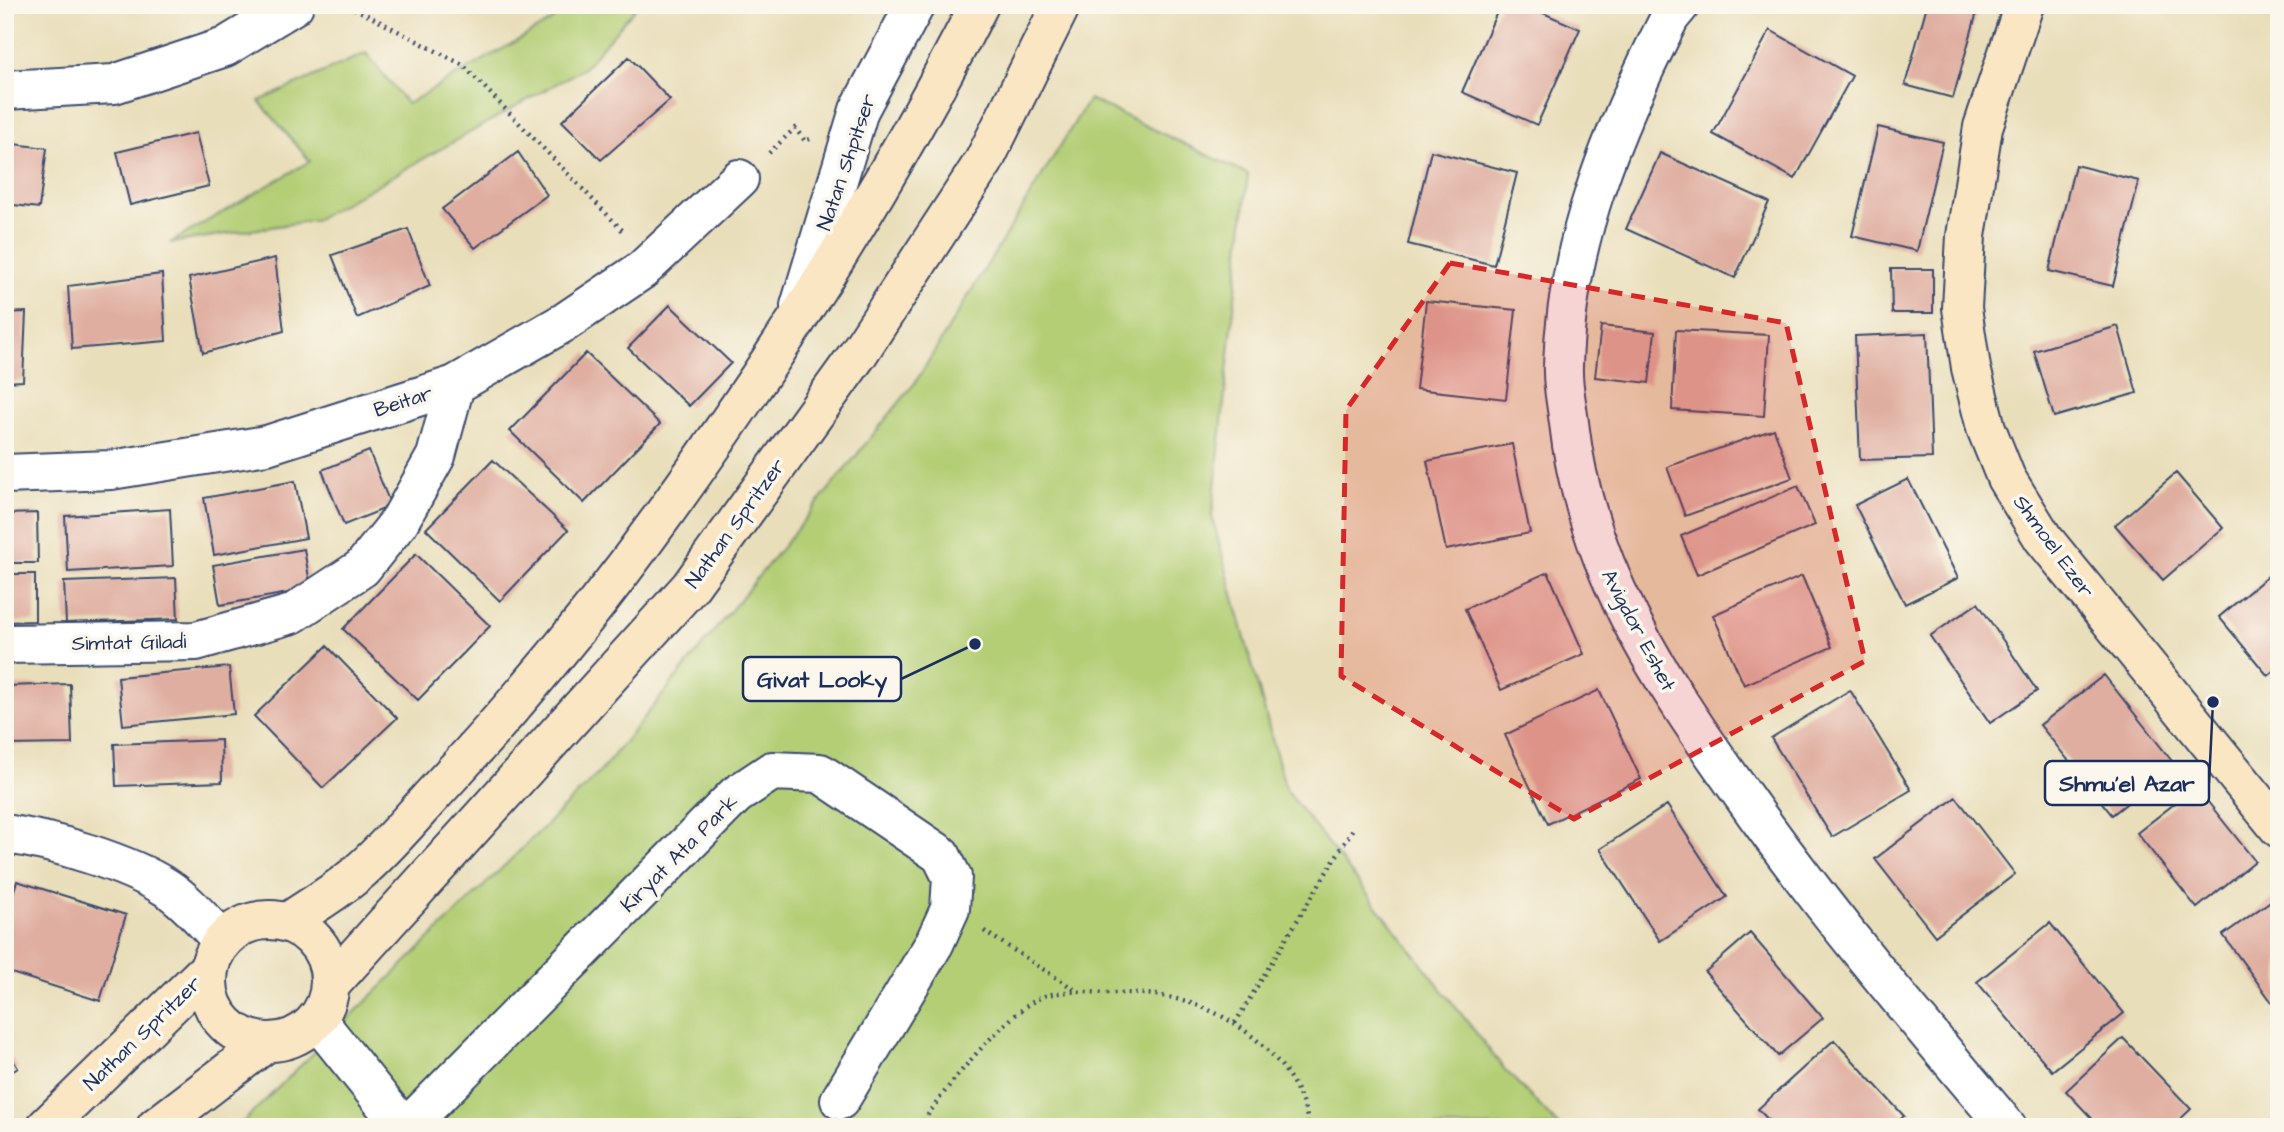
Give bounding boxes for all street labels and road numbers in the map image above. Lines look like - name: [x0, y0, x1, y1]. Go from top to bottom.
- street label: Natan Shpitser: [810, 90, 884, 235]
- street label: Beitar: [370, 378, 437, 425]
- street label: Nathan Spritzer: [678, 452, 793, 595]
- street label: Shmoel Ezer: [2006, 489, 2101, 604]
- street label: Avigdor Eshet: [1592, 564, 1683, 698]
- street label: Simtat Giladi: [71, 627, 187, 658]
- street label: Kiryat Ata Park: [614, 788, 746, 920]
- street label: Nathan Spritzer: [77, 969, 209, 1098]

